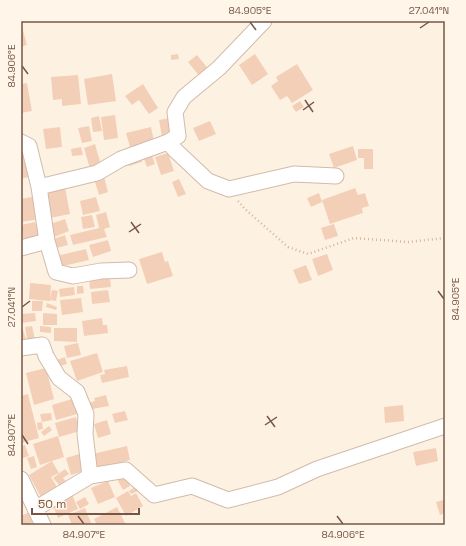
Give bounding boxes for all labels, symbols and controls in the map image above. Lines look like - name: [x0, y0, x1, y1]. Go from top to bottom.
- text: 84.905°E: [229, 4, 272, 17]
- text: 27.041°N: [409, 4, 449, 17]
- text: 84.906°E: [5, 44, 18, 88]
- text: 84.905°E: [449, 277, 462, 320]
- text: 27.041°N: [5, 287, 18, 327]
- text: 84.907°E: [5, 413, 18, 456]
- scale bar: [32, 490, 139, 516]
- text: 50 m: [38, 496, 66, 512]
- text: 84.907°E: [63, 528, 106, 541]
- text: 84.906°E: [321, 528, 365, 541]

